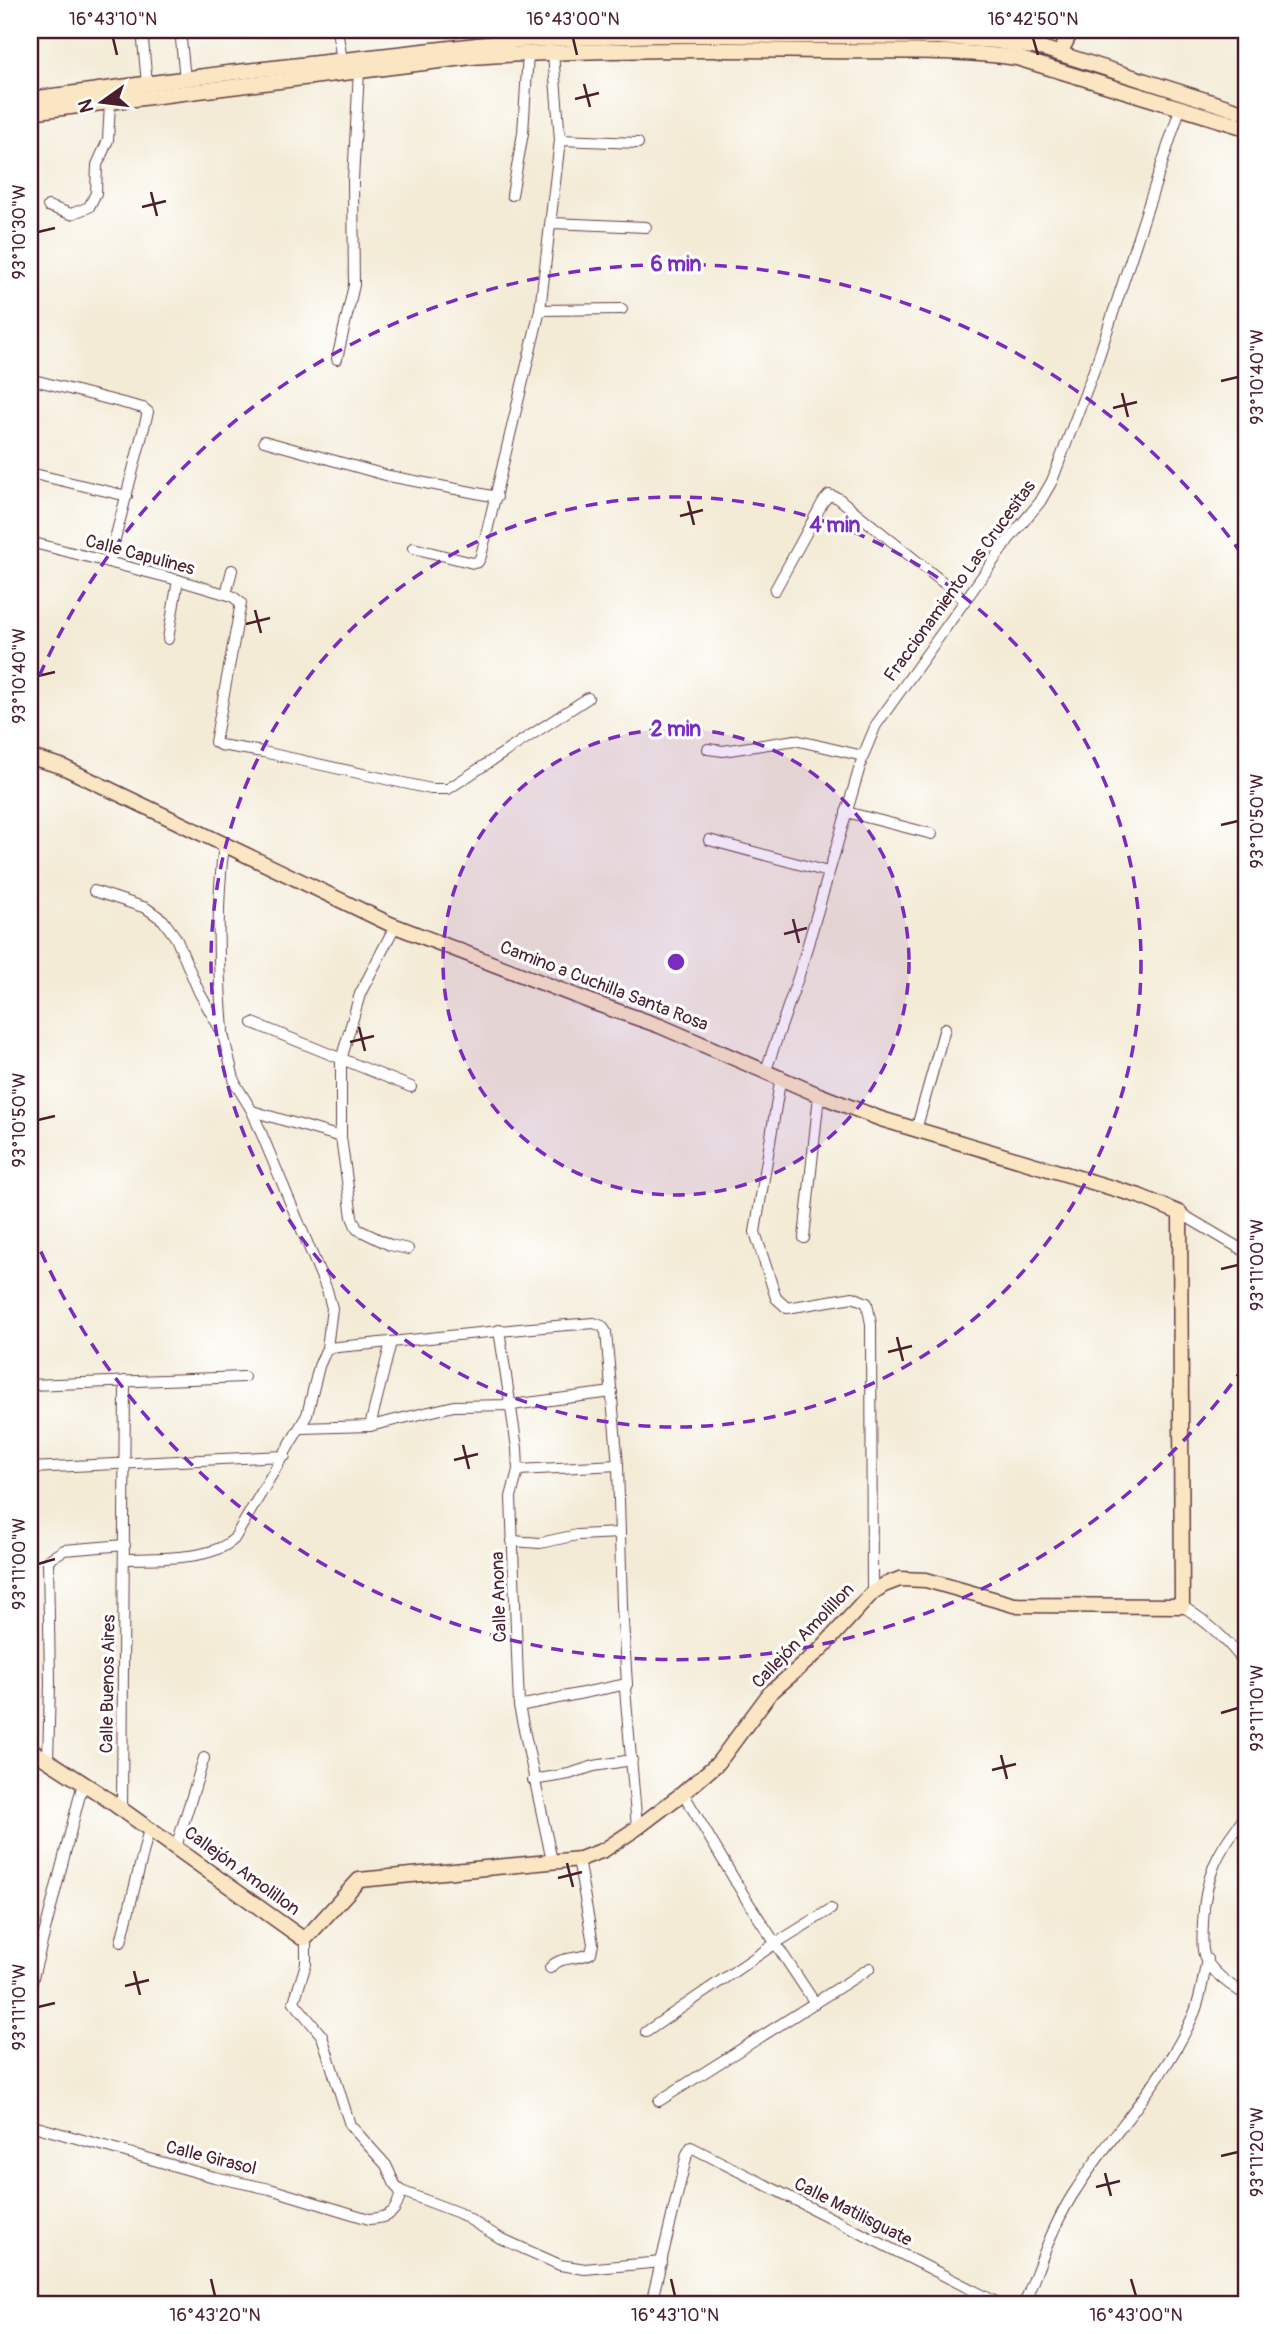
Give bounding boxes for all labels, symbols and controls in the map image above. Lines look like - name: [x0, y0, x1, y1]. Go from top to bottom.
- text: 16°43'10"N: [69, 8, 157, 31]
- text: 16°43'00"N: [526, 8, 620, 31]
- text: 16°42'50"N: [988, 8, 1079, 31]
- north arrow: [66, 66, 136, 136]
- text: N: [73, 97, 100, 115]
- text: 93°10'30"W: [8, 184, 31, 280]
- text: 6 min: [651, 251, 702, 278]
- text: 93°10'40"W: [1246, 329, 1269, 425]
- street label: Fraccionamiento Las Crucesitas: [879, 476, 1041, 686]
- text: 4 min: [810, 512, 861, 539]
- street label: Calle Capulines: [83, 529, 197, 581]
- text: 93°10'40"W: [8, 628, 31, 724]
- text: 2 min: [651, 716, 701, 743]
- text: 93°10'50"W: [1246, 774, 1269, 868]
- street label: Camino a Cuchilla Santa Rosa: [497, 936, 711, 1036]
- centre of rings: [664, 950, 688, 974]
- text: 93°10'50"W: [8, 1073, 31, 1167]
- text: 93°11'00"W: [1246, 1219, 1269, 1311]
- text: 93°11'00"W: [8, 1518, 31, 1610]
- street label: Calle Anona: [486, 1551, 512, 1643]
- street label: Callejón Amolillon: [747, 1578, 859, 1694]
- street label: Calle Buenos Aires: [95, 1614, 121, 1754]
- text: 93°11'10"W: [1246, 1665, 1269, 1751]
- street label: Callejón Amolillon: [180, 1821, 304, 1921]
- text: 93°11'10"W: [8, 1964, 31, 2050]
- text: 93°11'20"W: [1246, 2107, 1269, 2197]
- street label: Calle Girasol: [163, 2136, 259, 2180]
- street label: Calle Matilisguate: [790, 2172, 916, 2252]
- text: 16°43'20"N: [169, 2304, 261, 2327]
- text: 16°43'10"N: [631, 2304, 719, 2327]
- text: 16°43'00"N: [1089, 2304, 1183, 2327]

